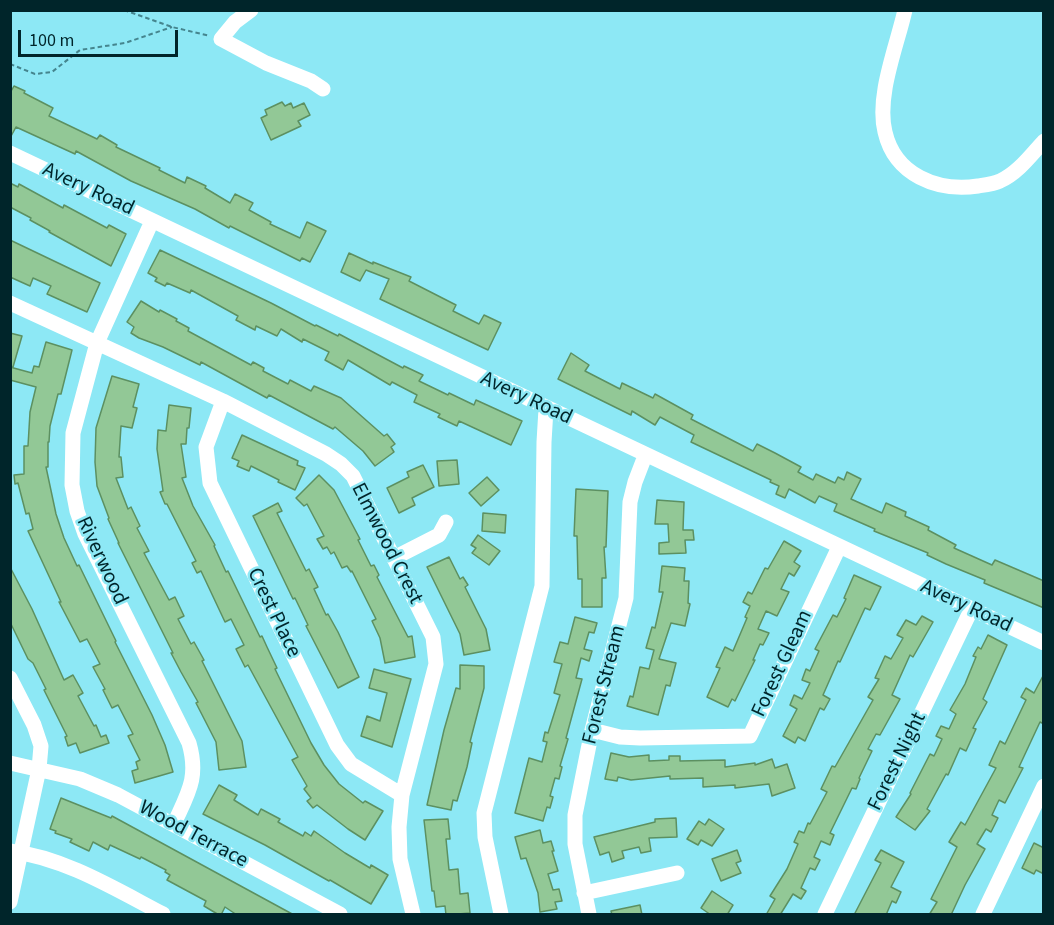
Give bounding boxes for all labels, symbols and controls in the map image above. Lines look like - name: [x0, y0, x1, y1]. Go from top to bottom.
- scale bar: [21, 18, 182, 56]
- text: 100 m: [29, 28, 74, 53]
- street label: Avery Road: [38, 158, 138, 222]
- street label: Avery Road: [476, 367, 576, 431]
- street label: Elmwood Crest: [345, 479, 427, 609]
- street label: Riverwood: [70, 513, 132, 609]
- street label: Crest Place: [241, 564, 305, 662]
- street label: Avery Road: [916, 575, 1016, 639]
- street label: Forest Gleam: [747, 607, 819, 721]
- street label: Forest Stream: [578, 623, 632, 747]
- street label: Forest Night: [863, 709, 933, 815]
- street label: Wood Terrace: [134, 796, 252, 874]

